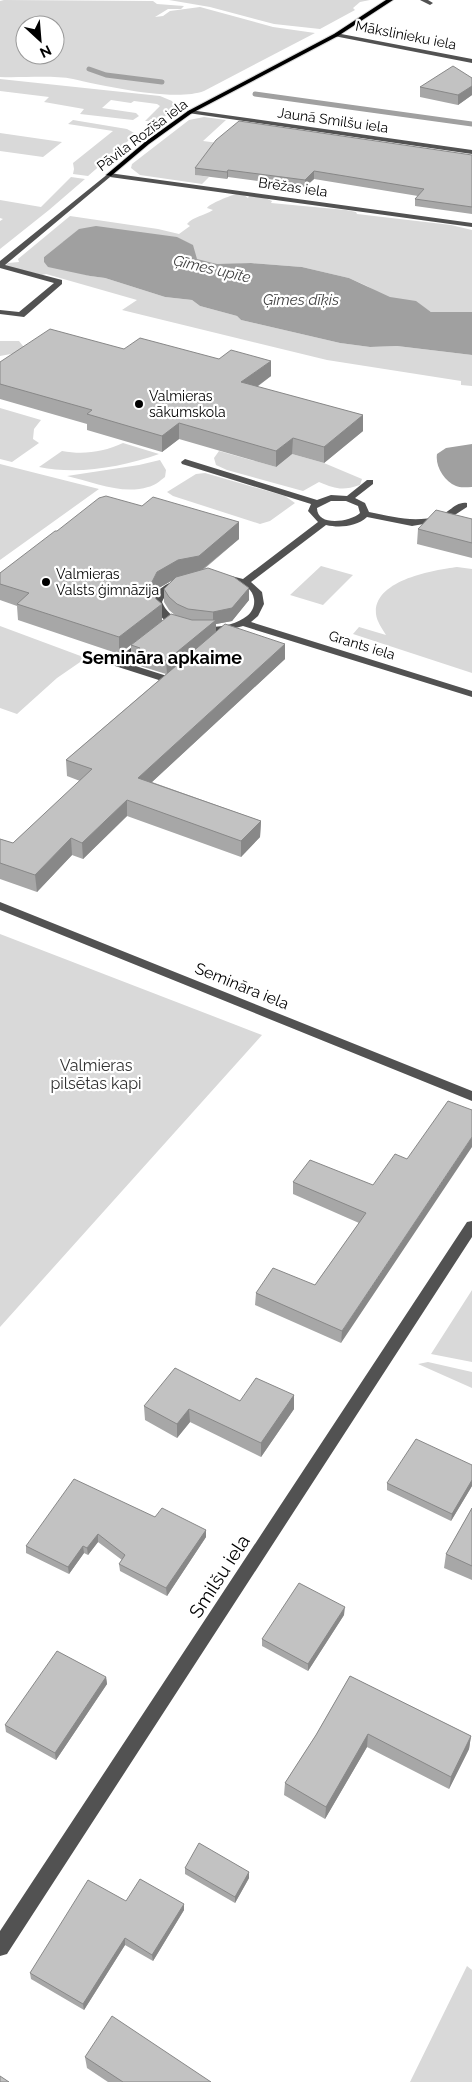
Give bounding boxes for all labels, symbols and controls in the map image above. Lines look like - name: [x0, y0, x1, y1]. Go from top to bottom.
- north arrow: [15, 15, 65, 65]
- street label: Mākslinieku iela: [354, 17, 458, 53]
- text: N: [37, 42, 54, 61]
- street label: Pāvila Rozīša iela: [94, 96, 190, 174]
- street label: Jaunā Smilšu iela: [277, 104, 389, 136]
- street label: Brēžas iela: [257, 174, 329, 200]
- water label: Ģīmes upīte: [172, 251, 252, 287]
- water label: Ģīmes dīķis: [263, 291, 339, 309]
- place label: Valmieras sākumskola: [149, 388, 226, 420]
- marker: Valmieras sākumskola: [133, 398, 145, 410]
- place label: Valmieras Valsts ģimnāzija: [56, 566, 159, 598]
- marker: Valmieras Valsts ģimnāzija: [40, 576, 52, 588]
- street label: Grants iela: [327, 627, 397, 663]
- district label: Semināra apkaime: [82, 647, 242, 668]
- street label: Semināra iela: [192, 959, 292, 1013]
- park label: Valmieras pilsētas kapi: [50, 1056, 142, 1093]
- street label: Smilšu iela: [184, 1530, 254, 1622]

